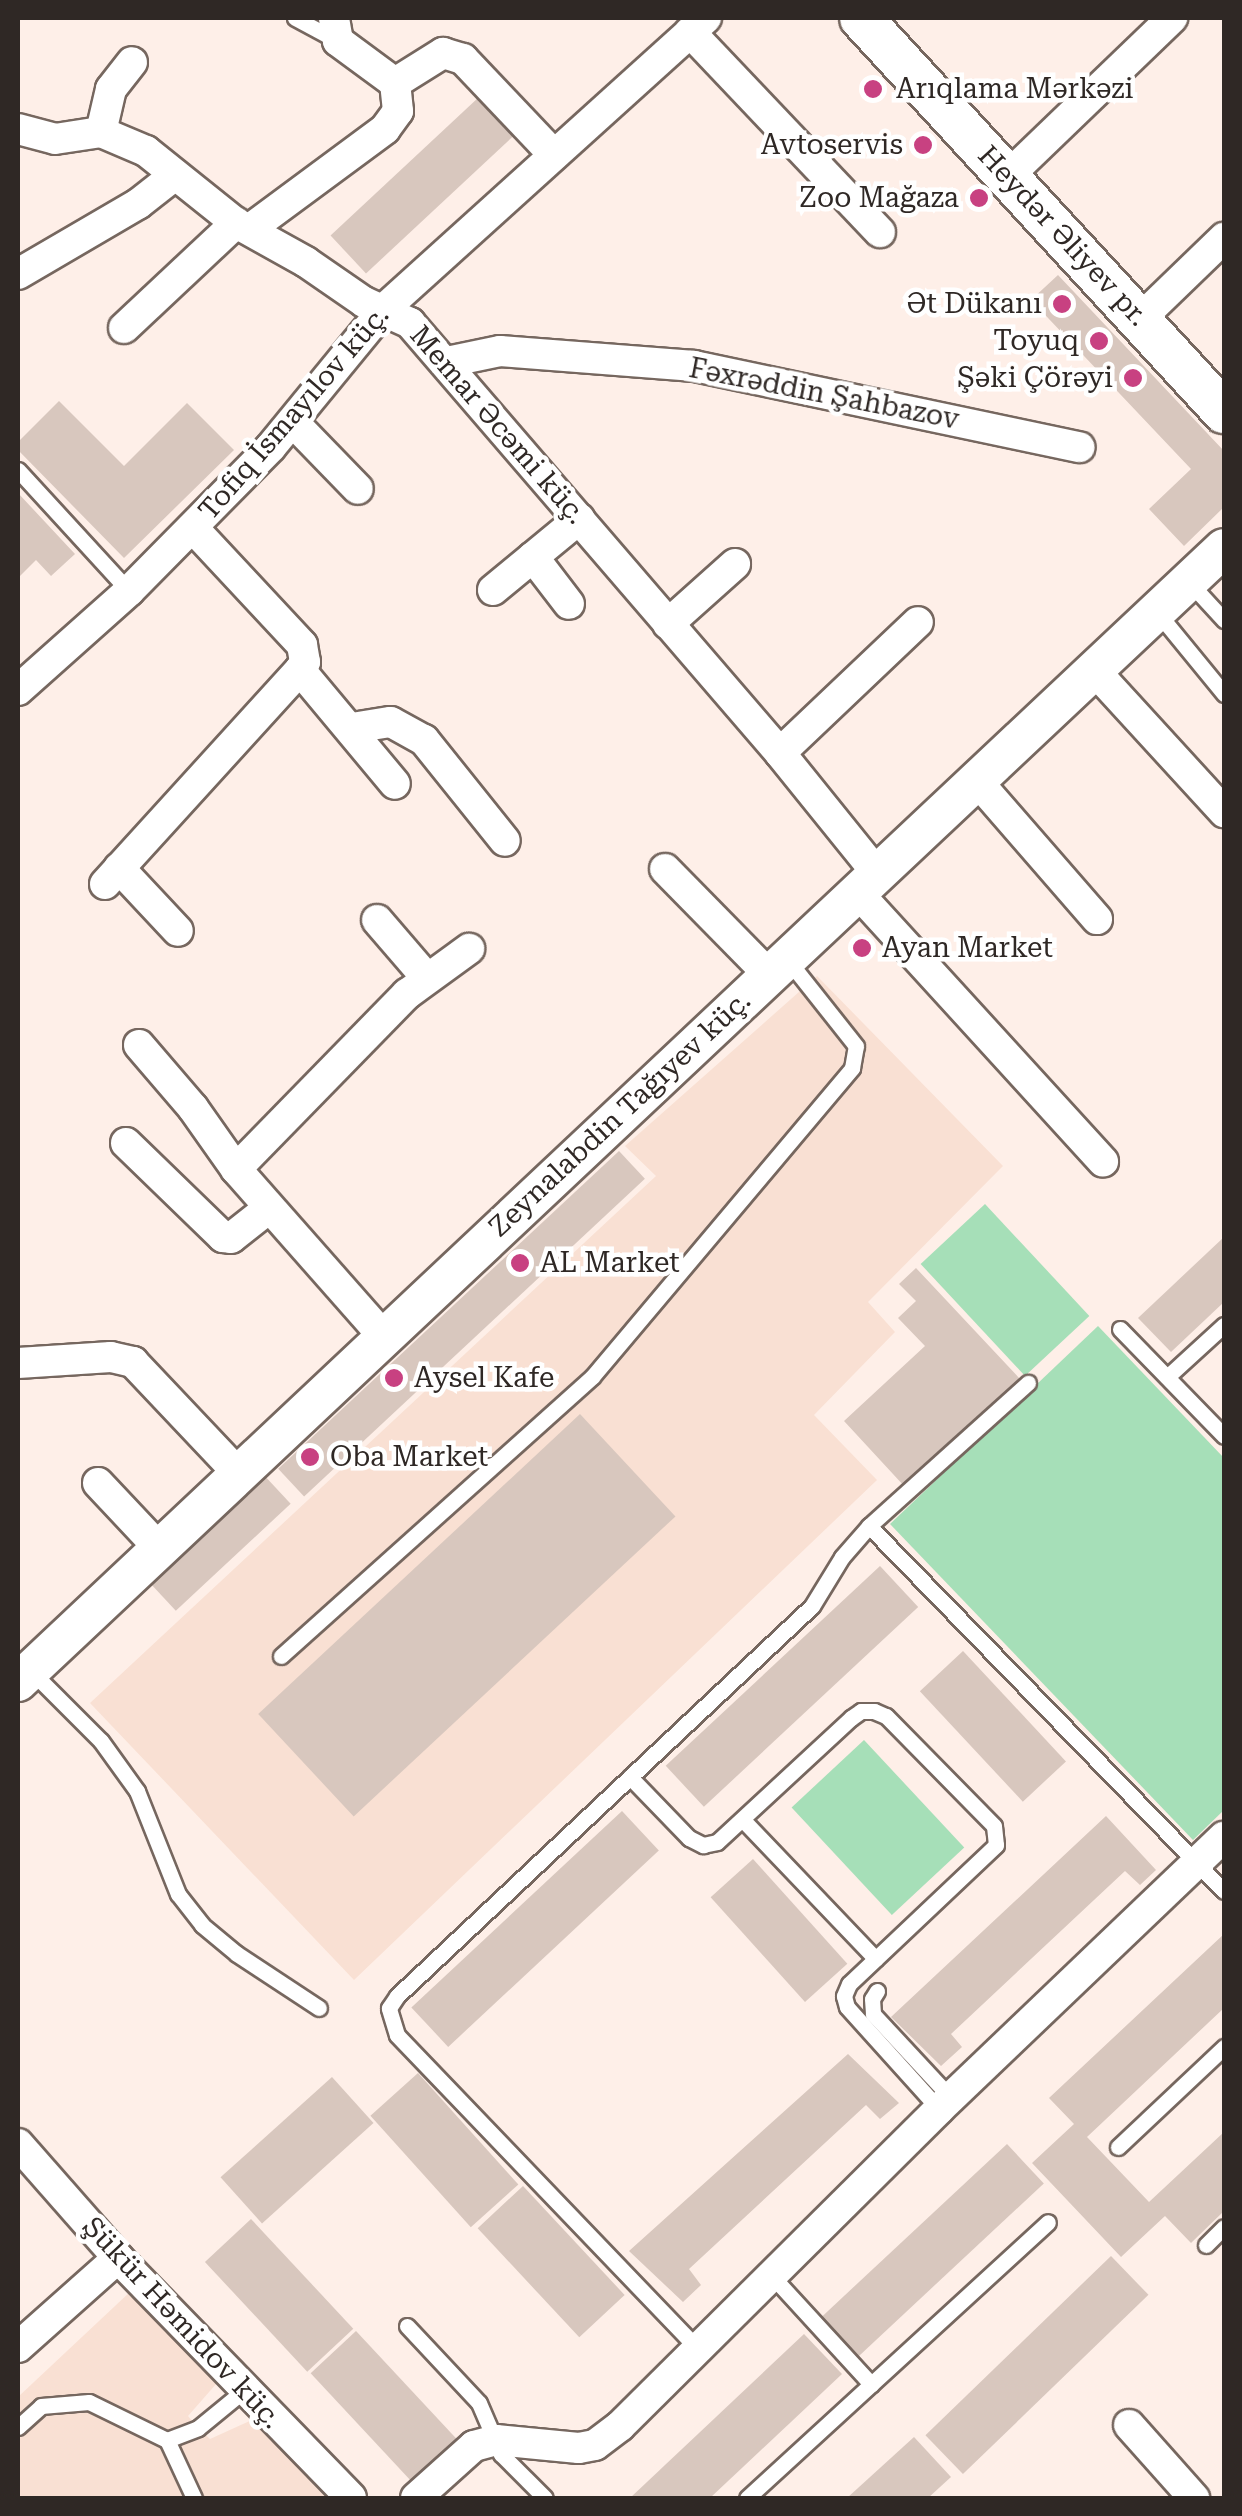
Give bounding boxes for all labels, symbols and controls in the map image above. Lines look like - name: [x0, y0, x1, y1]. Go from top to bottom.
- place label: Arıqlama Mərkəzi: [896, 72, 1133, 106]
- marker: Arıqlama Mərkəzi: [860, 76, 886, 102]
- place label: Avtoservis: [761, 128, 903, 162]
- marker: Avtoservis: [912, 134, 934, 156]
- street label: Heydər Əliyev pr.: [971, 139, 1155, 333]
- place label: Zoo Mağaza: [799, 181, 959, 215]
- marker: Zoo Mağaza: [968, 187, 990, 209]
- place label: Ət Dükanı: [906, 287, 1042, 321]
- marker: Ət Dükanı: [1051, 293, 1073, 315]
- street label: Tofiq İsmayılov küç.: [192, 299, 396, 527]
- street label: Memar Əcəmi küç.: [403, 319, 593, 531]
- place label: Toyuq: [993, 324, 1079, 358]
- marker: Toyuq: [1088, 330, 1110, 352]
- street label: Fəxrəddin Şahbazov: [686, 351, 962, 437]
- place label: Şəki Çörəyi: [957, 361, 1113, 395]
- marker: Şəki Çörəyi: [1122, 367, 1144, 389]
- place label: Ayan Market: [882, 931, 1053, 965]
- marker: Ayan Market: [851, 937, 873, 959]
- street label: Zeynalabdin Tağıyev küç.: [482, 984, 758, 1244]
- place label: AL Market: [540, 1246, 680, 1280]
- marker: AL Market: [509, 1252, 531, 1274]
- place label: Aysel Kafe: [414, 1361, 554, 1395]
- marker: Aysel Kafe: [383, 1367, 405, 1389]
- place label: Oba Market: [330, 1440, 488, 1474]
- marker: Oba Market: [299, 1446, 321, 1468]
- street label: Şükür Həmidov küç.: [75, 2210, 289, 2436]

